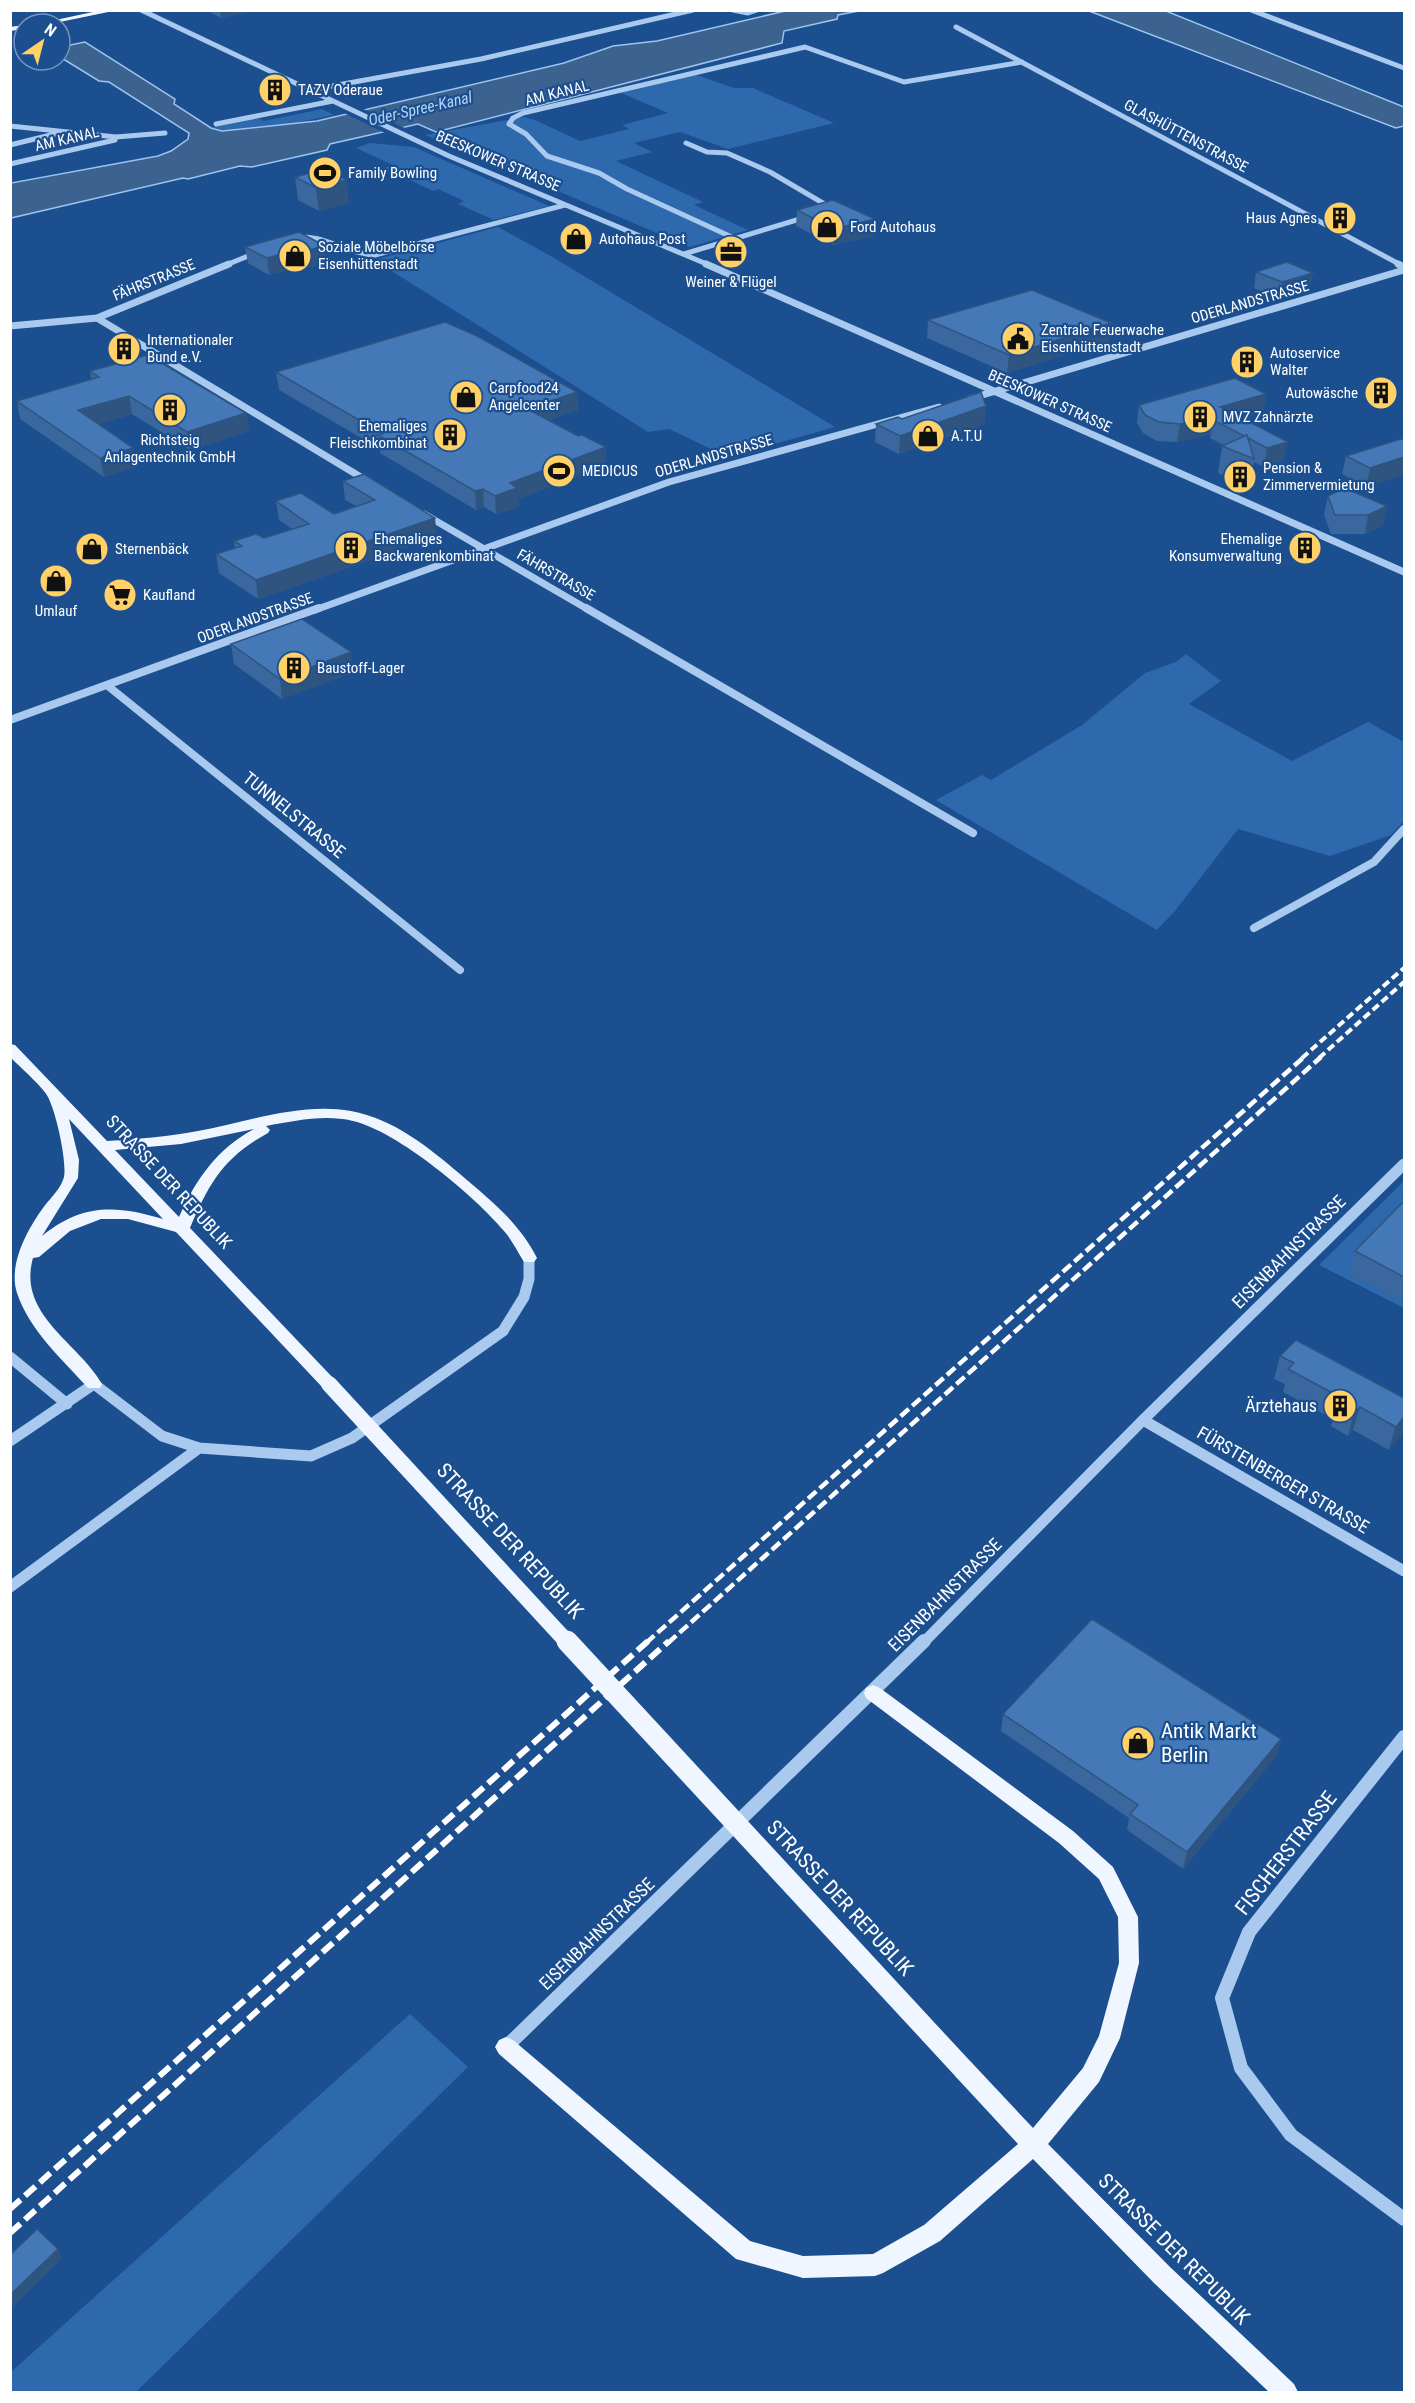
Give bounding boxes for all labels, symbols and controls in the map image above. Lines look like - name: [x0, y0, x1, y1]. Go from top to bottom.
- north arrow: [12, 12, 72, 72]
- text: N: [41, 20, 60, 41]
- building icon: TAZV Oderaue: [257, 72, 293, 108]
- street label: AM KANAL: [523, 76, 591, 110]
- place label: TAZV Oderaue: [298, 81, 383, 99]
- water label: Oder-Spree-Kanal: [366, 87, 474, 130]
- street label: GLASHÜTTENSTRASSE: [1121, 96, 1251, 176]
- street label: AM KANAL: [33, 123, 101, 155]
- street label: BEESKOWER STRASSE: [433, 127, 563, 195]
- sports icon: Family Bowling: [307, 155, 343, 191]
- place label: Family Bowling: [348, 164, 437, 182]
- building icon: Haus Agnes: [1322, 200, 1358, 236]
- shop icon: Ford Autohaus: [809, 209, 845, 245]
- place label: Haus Agnes: [1246, 209, 1317, 227]
- place label: Ford Autohaus: [850, 218, 936, 236]
- shop icon: Autohaus Post: [558, 221, 594, 257]
- place label: Autohaus Post: [599, 230, 686, 248]
- office icon: Weiner & Flügel: [713, 234, 749, 270]
- shop icon: Soziale Möbelbörse Eisenhüttenstadt: [277, 238, 313, 274]
- place label: Soziale Möbelbörse Eisenhüttenstadt: [318, 238, 434, 273]
- street label: FÄHRSTRASSE: [110, 255, 198, 305]
- place label: Weiner & Flügel: [685, 273, 777, 291]
- street label: ODERLANDSTRASSE: [1189, 277, 1311, 327]
- public building icon: Zentrale Feuerwache Eisenhüttenstadt: [1000, 321, 1036, 357]
- place label: Zentrale Feuerwache Eisenhüttenstadt: [1041, 321, 1164, 356]
- building icon: Internationaler Bund e.V.: [106, 331, 142, 367]
- place label: Internationaler Bund e.V.: [147, 331, 234, 366]
- building icon: Autoservice Walter: [1229, 344, 1265, 380]
- place label: Autoservice Walter: [1270, 344, 1340, 379]
- street label: BEESKOWER STRASSE: [985, 366, 1115, 436]
- building icon: Autowäsche: [1363, 375, 1399, 411]
- shop icon: Carpfood24 Angelcenter: [448, 379, 484, 415]
- place label: Carpfood24 Angelcenter: [489, 379, 560, 414]
- place label: Autowäsche: [1285, 384, 1358, 402]
- building icon: Richtsteig Anlagentechnik GmbH: [152, 392, 188, 428]
- building icon: MVZ Zahnärzte: [1182, 399, 1218, 435]
- place label: MVZ Zahnärzte: [1223, 408, 1313, 426]
- place label: Ehemaliges Fleischkombinat: [330, 417, 427, 452]
- building icon: Ehemaliges Fleischkombinat: [432, 417, 468, 453]
- shop icon: A.T.U: [910, 418, 946, 454]
- place label: A.T.U: [951, 427, 982, 445]
- place label: Richtsteig Anlagentechnik GmbH: [104, 431, 236, 466]
- street label: ODERLANDSTRASSE: [653, 431, 775, 481]
- sports icon: MEDICUS: [541, 453, 577, 489]
- building icon: Pension & Zimmervermietung: [1222, 459, 1258, 495]
- place label: Pension & Zimmervermietung: [1263, 459, 1375, 494]
- place label: MEDICUS: [582, 462, 638, 480]
- building icon: Ehemaliges Backwarenkombinat: [333, 530, 369, 566]
- place label: Ehemaliges Backwarenkombinat: [374, 530, 494, 565]
- place label: Ehemalige Konsumverwaltung: [1169, 530, 1282, 565]
- building icon: Ehemalige Konsumverwaltung: [1287, 530, 1323, 566]
- shop icon: Sternenbäck: [74, 531, 110, 567]
- place label: Sternenbäck: [115, 540, 189, 558]
- street label: FÄHRSTRASSE: [514, 545, 598, 605]
- shop icon: Umlauf: [38, 563, 74, 599]
- supermarket icon: Kaufland: [102, 577, 138, 613]
- place label: Kaufland: [143, 586, 195, 604]
- street label: ODERLANDSTRASSE: [195, 589, 315, 647]
- place label: Umlauf: [35, 602, 77, 620]
- building icon: Baustoff-Lager: [276, 650, 312, 686]
- place label: Baustoff-Lager: [317, 659, 405, 677]
- street label: TUNNELSTRASSE: [239, 767, 350, 862]
- street label: STRASSE DER REPUBLIK: [102, 1111, 237, 1253]
- street label: EISENBAHNSTRASSE: [1228, 1191, 1350, 1313]
- building icon: Ärztehaus: [1322, 1388, 1358, 1424]
- place label: Ärztehaus: [1245, 1395, 1317, 1416]
- street label: FÜRSTENBERGER STRASSE: [1194, 1422, 1373, 1537]
- street label: STRASSE DER REPUBLIK: [432, 1458, 589, 1624]
- street label: EISENBAHNSTRASSE: [884, 1534, 1006, 1656]
- place label: Antik Markt Berlin: [1161, 1719, 1257, 1767]
- shop icon: Antik Markt Berlin: [1120, 1725, 1156, 1761]
- street label: FISCHERSTRASSE: [1230, 1786, 1342, 1920]
- street label: STRASSE DER REPUBLIK: [762, 1815, 919, 1981]
- street label: EISENBAHNSTRASSE: [535, 1873, 659, 1994]
- street label: STRASSE DER REPUBLIK: [1094, 2169, 1255, 2330]

